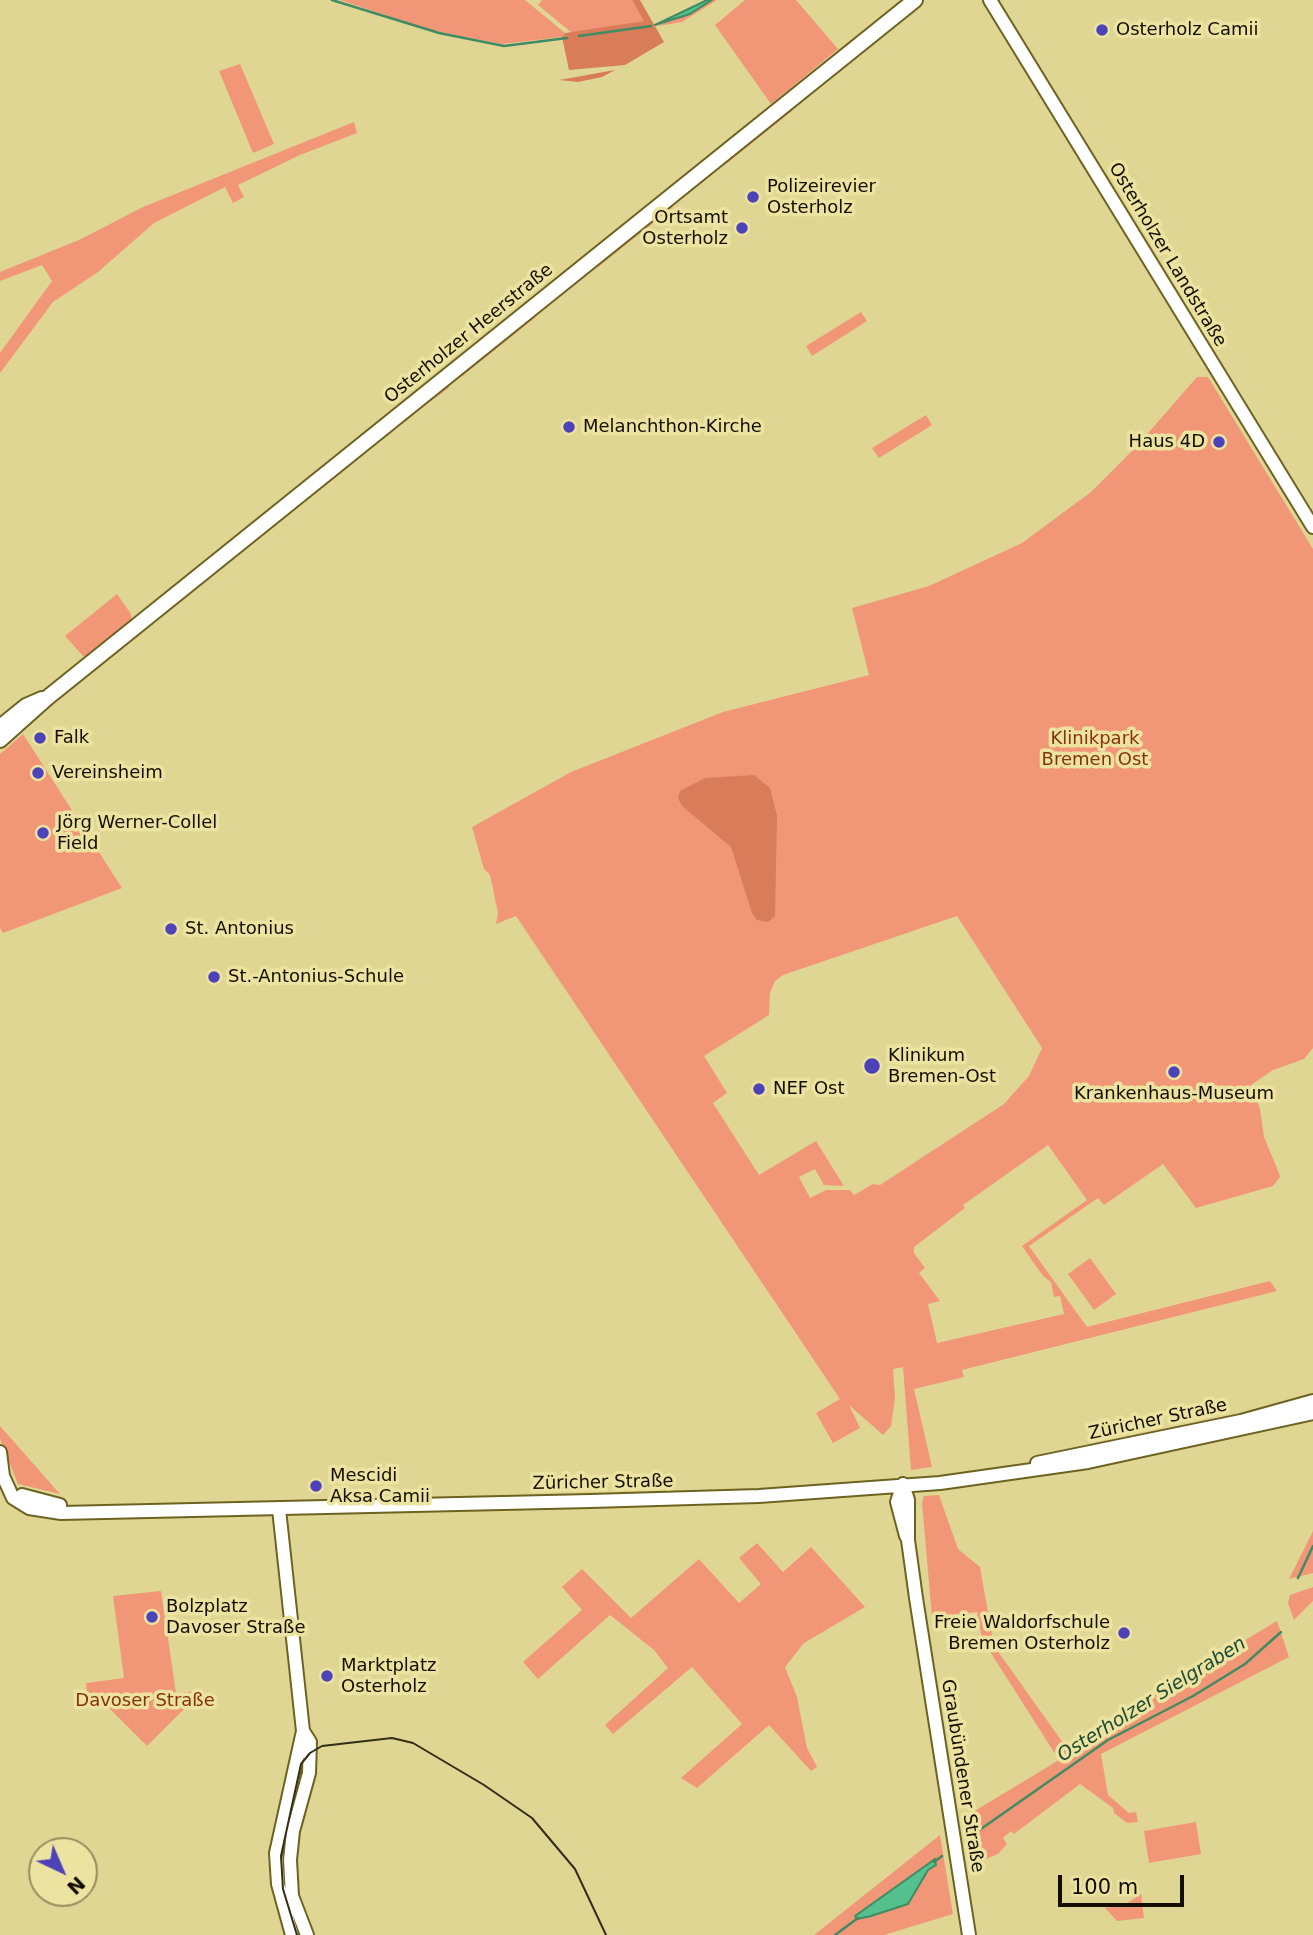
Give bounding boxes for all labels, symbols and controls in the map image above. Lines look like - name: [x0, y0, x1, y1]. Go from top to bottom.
- place label: Osterholz Camii: [1116, 19, 1258, 41]
- marker: Osterholz Camii: [1094, 22, 1110, 38]
- street label: Osterholzer Landstraße: [1103, 159, 1231, 351]
- place label: Polizeirevier Osterholz: [767, 176, 876, 218]
- marker: Polizeirevier Osterholz: [745, 189, 761, 205]
- place label: Ortsamt Osterholz: [642, 207, 728, 249]
- marker: Ortsamt Osterholz: [734, 220, 750, 236]
- street label: Osterholzer Heerstraße: [381, 259, 557, 409]
- place label: Melanchthon-Kirche: [583, 416, 762, 438]
- marker: Melanchthon-Kirche: [561, 419, 577, 435]
- place label: Haus 4D: [1129, 431, 1205, 453]
- marker: Haus 4D: [1211, 434, 1227, 450]
- place label: Falk: [54, 727, 89, 749]
- park label: Klinikpark Bremen Ost: [1042, 728, 1148, 770]
- marker: Falk: [32, 730, 48, 746]
- place label: Vereinsheim: [52, 762, 163, 784]
- marker: Vereinsheim: [30, 765, 46, 781]
- place label: Jörg Werner-Collel Field: [57, 812, 217, 854]
- marker: Jörg Werner-Collel Field: [35, 825, 51, 841]
- place label: St. Antonius: [185, 918, 294, 940]
- marker: St. Antonius: [163, 921, 179, 937]
- place label: St.-Antonius-Schule: [228, 966, 404, 988]
- marker: St.-Antonius-Schule: [206, 969, 222, 985]
- place label: Klinikum Bremen-Ost: [888, 1045, 996, 1088]
- marker: Klinikum Bremen-Ost: [862, 1056, 882, 1076]
- marker: Krankenhaus-Museum: [1166, 1064, 1182, 1080]
- place label: NEF Ost: [773, 1078, 845, 1100]
- marker: NEF Ost: [751, 1081, 767, 1097]
- place label: Krankenhaus-Museum: [1074, 1083, 1274, 1105]
- street label: Züricher Straße: [1087, 1395, 1229, 1445]
- place label: Mescidi Aksa Camii: [330, 1465, 430, 1508]
- street label: Züricher Straße: [532, 1471, 674, 1495]
- marker: Mescidi Aksa Camii: [308, 1478, 324, 1494]
- place label: Bolzplatz Davoser Straße: [166, 1596, 305, 1638]
- marker: Bolzplatz Davoser Straße: [144, 1609, 160, 1625]
- place label: Freie Waldorfschule Bremen Osterholz: [934, 1612, 1110, 1654]
- marker: Freie Waldorfschule Bremen Osterholz: [1116, 1625, 1132, 1641]
- water label: Osterholzer Sielgraben: [1054, 1633, 1250, 1767]
- place label: Marktplatz Osterholz: [341, 1655, 436, 1698]
- marker: Marktplatz Osterholz: [319, 1668, 335, 1684]
- street label: Graubündener Straße: [936, 1678, 988, 1874]
- park label: Davoser Straße: [75, 1690, 215, 1712]
- north arrow: [28, 1837, 98, 1907]
- scale bar: [1061, 1862, 1187, 1906]
- text: N: [63, 1872, 90, 1899]
- text: 100 m: [1071, 1875, 1138, 1899]

